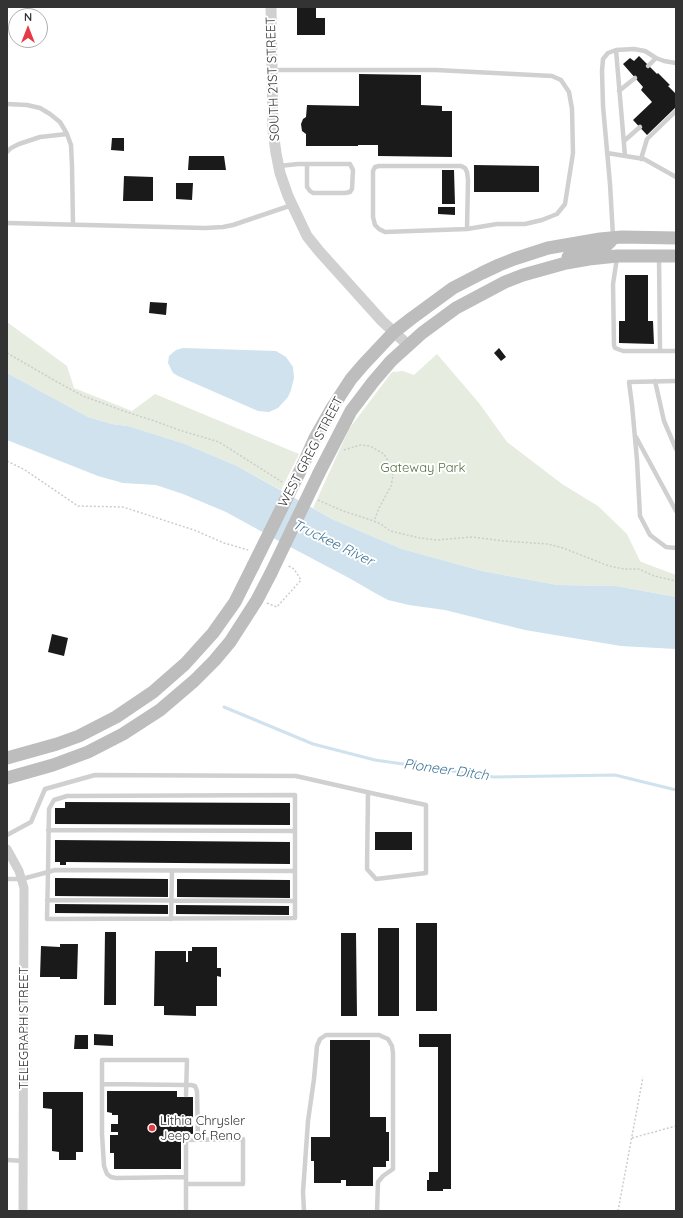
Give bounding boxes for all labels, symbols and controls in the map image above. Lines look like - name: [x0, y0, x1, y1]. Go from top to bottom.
- north arrow: [8, 8, 48, 48]
- text: N: [24, 10, 32, 24]
- street label: SOUTH 21ST STREET: [263, 17, 283, 141]
- street label: WEST GREG STREET: [275, 394, 347, 510]
- park label: Gateway Park: [381, 460, 465, 476]
- water label: Truckee River: [290, 516, 376, 570]
- water label: Pioneer Ditch: [402, 756, 490, 784]
- street label: TELEGRAPH STREET: [16, 967, 32, 1089]
- place label: Lithia Chrysler Jeep of Reno: [160, 1113, 245, 1144]
- marker: Lithia Chrysler Jeep of Reno: [147, 1123, 157, 1133]

